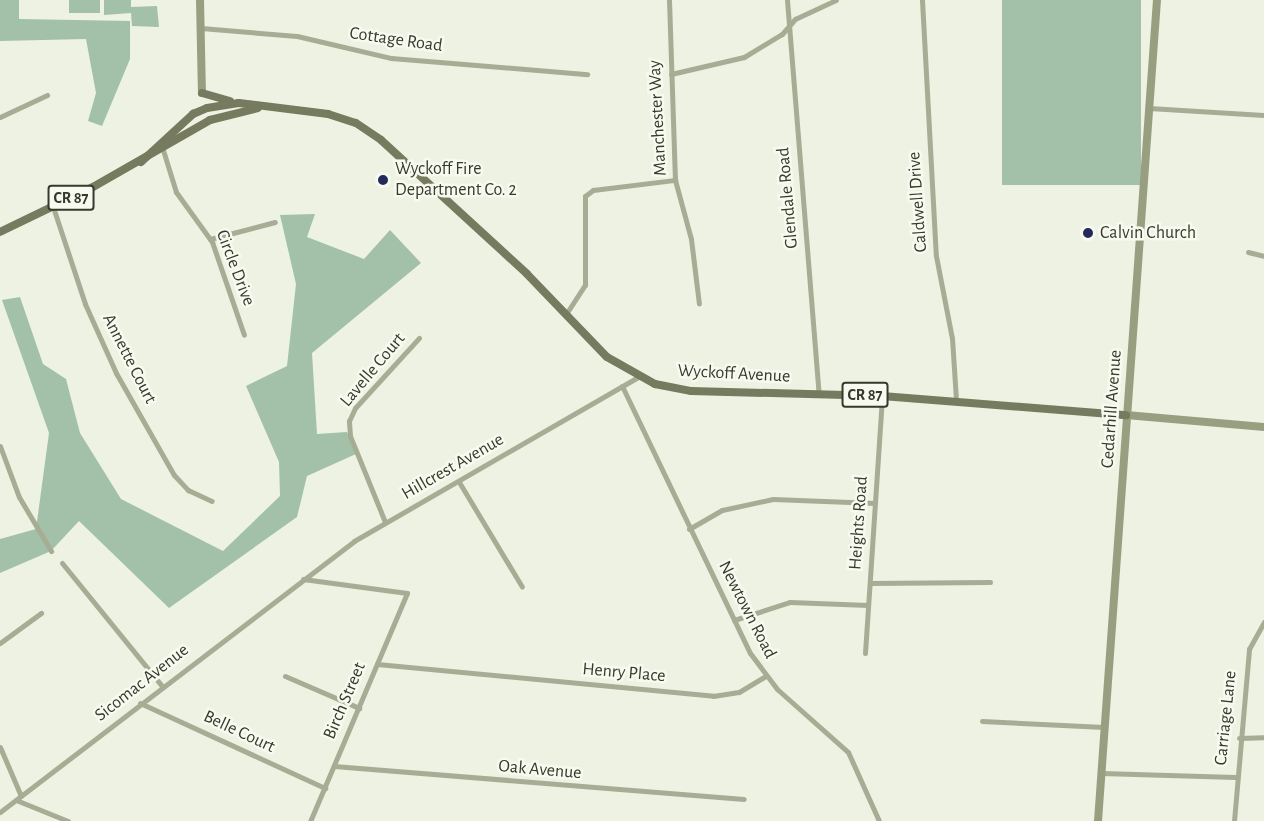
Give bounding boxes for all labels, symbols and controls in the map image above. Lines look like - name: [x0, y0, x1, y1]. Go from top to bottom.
- street label: Cottage Road: [348, 23, 444, 57]
- street label: Manchester Way: [644, 59, 672, 177]
- street label: Glendale Road: [773, 146, 803, 250]
- street label: Caldwell Drive: [904, 151, 932, 253]
- place label: Wyckoff Fire Department Co. 2: [395, 159, 517, 201]
- marker: Wyckoff Fire Department Co. 2: [376, 173, 390, 187]
- road number: CR 87: [47, 185, 95, 211]
- place label: Calvin Church: [1100, 222, 1196, 244]
- marker: Calvin Church: [1081, 226, 1095, 240]
- street label: Circle Drive: [211, 227, 259, 309]
- street label: Annette Court: [97, 311, 161, 407]
- street label: Lavelle Court: [336, 329, 410, 411]
- street label: Cedarhill Avenue: [1097, 349, 1127, 469]
- street label: Wyckoff Avenue: [677, 360, 791, 388]
- road number: CR 87: [841, 382, 889, 408]
- street label: Hillcrest Avenue: [398, 429, 508, 505]
- street label: Heights Road: [845, 475, 873, 571]
- street label: Newtown Road: [713, 558, 781, 662]
- street label: Sicomac Avenue: [91, 640, 193, 726]
- street label: Birch Street: [319, 659, 371, 743]
- street label: Henry Place: [582, 659, 666, 687]
- street label: Carriage Lane: [1210, 670, 1242, 766]
- street label: Belle Court: [200, 706, 278, 758]
- street label: Oak Avenue: [498, 756, 582, 784]

